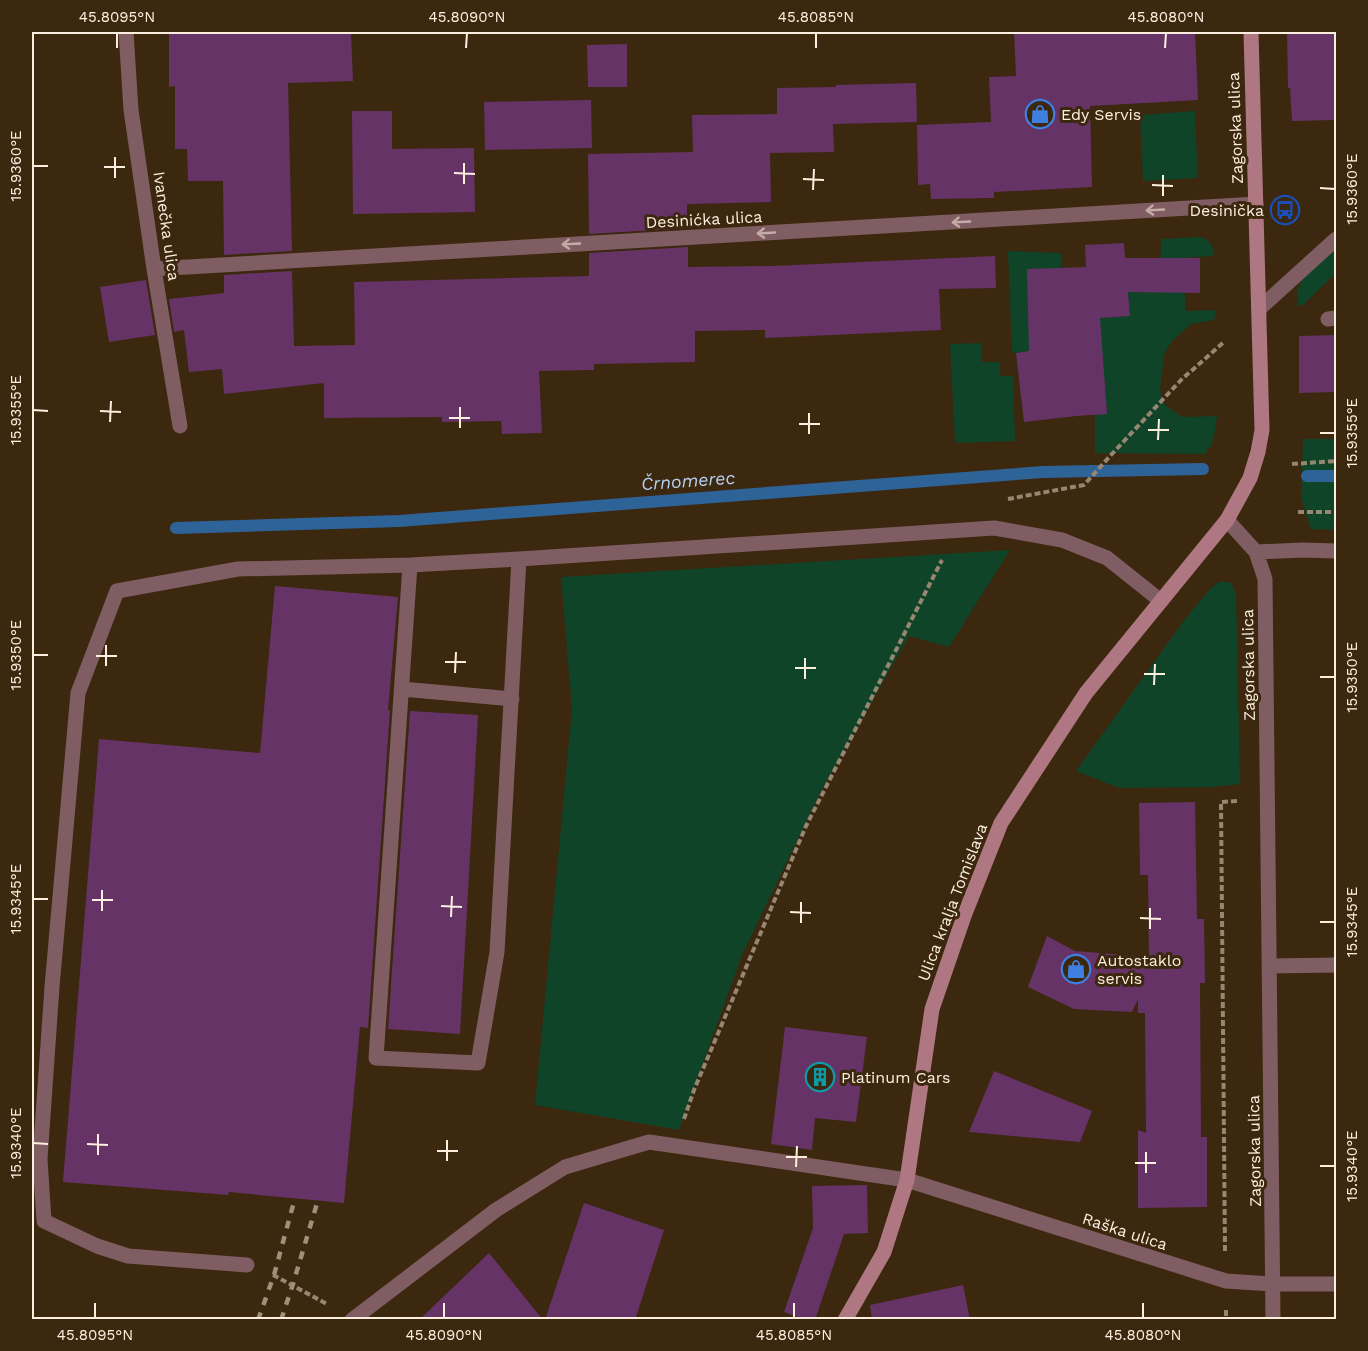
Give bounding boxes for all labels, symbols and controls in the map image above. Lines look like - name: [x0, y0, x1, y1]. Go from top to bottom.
- text: 45.8095°N: [79, 8, 155, 26]
- text: 45.8090°N: [429, 8, 505, 26]
- text: 45.8085°N: [778, 8, 854, 26]
- text: 45.8080°N: [1128, 8, 1204, 26]
- street label: Zagorska ulica: [1224, 72, 1247, 184]
- shop icon: Edy Servis: [1024, 98, 1056, 130]
- place label: Edy Servis: [1061, 105, 1141, 124]
- text: 15.9360°E: [7, 130, 25, 202]
- text: 15.9360°E: [1343, 153, 1361, 225]
- street label: Ivanečka ulica: [149, 170, 184, 282]
- bus stop icon: Desinička: [1269, 194, 1301, 226]
- place label: Desinička: [1189, 201, 1264, 220]
- one-way arrow: [1146, 205, 1166, 216]
- street label: Desinićka ulica: [645, 207, 763, 232]
- one-way arrow: [951, 216, 971, 227]
- one-way arrow: [756, 228, 776, 239]
- one-way arrow: [562, 239, 582, 250]
- text: 15.9355°E: [7, 375, 25, 445]
- text: 15.9355°E: [1343, 398, 1361, 468]
- water label: Črnomerec: [640, 467, 736, 494]
- street label: Zagorska ulica: [1238, 609, 1259, 721]
- text: 15.9350°E: [7, 620, 25, 690]
- text: 15.9350°E: [1343, 642, 1361, 712]
- street label: Ulica kralja Tomislava: [914, 821, 991, 984]
- text: 15.9345°E: [7, 864, 25, 934]
- text: 15.9345°E: [1343, 887, 1361, 957]
- place label: Autostaklo servis: [1097, 951, 1181, 988]
- shop icon: Autostaklo servis: [1060, 953, 1092, 985]
- building icon: Platinum Cars: [804, 1061, 836, 1093]
- place label: Platinum Cars: [841, 1068, 951, 1087]
- street label: Zagorska ulica: [1244, 1095, 1265, 1207]
- text: 15.9340°E: [7, 1107, 25, 1179]
- text: 15.9340°E: [1343, 1130, 1361, 1202]
- street label: Raška ulica: [1080, 1209, 1170, 1254]
- text: 45.8095°N: [57, 1326, 133, 1344]
- text: 45.8090°N: [406, 1326, 482, 1344]
- text: 45.8085°N: [756, 1326, 832, 1344]
- text: 45.8080°N: [1105, 1326, 1181, 1344]

